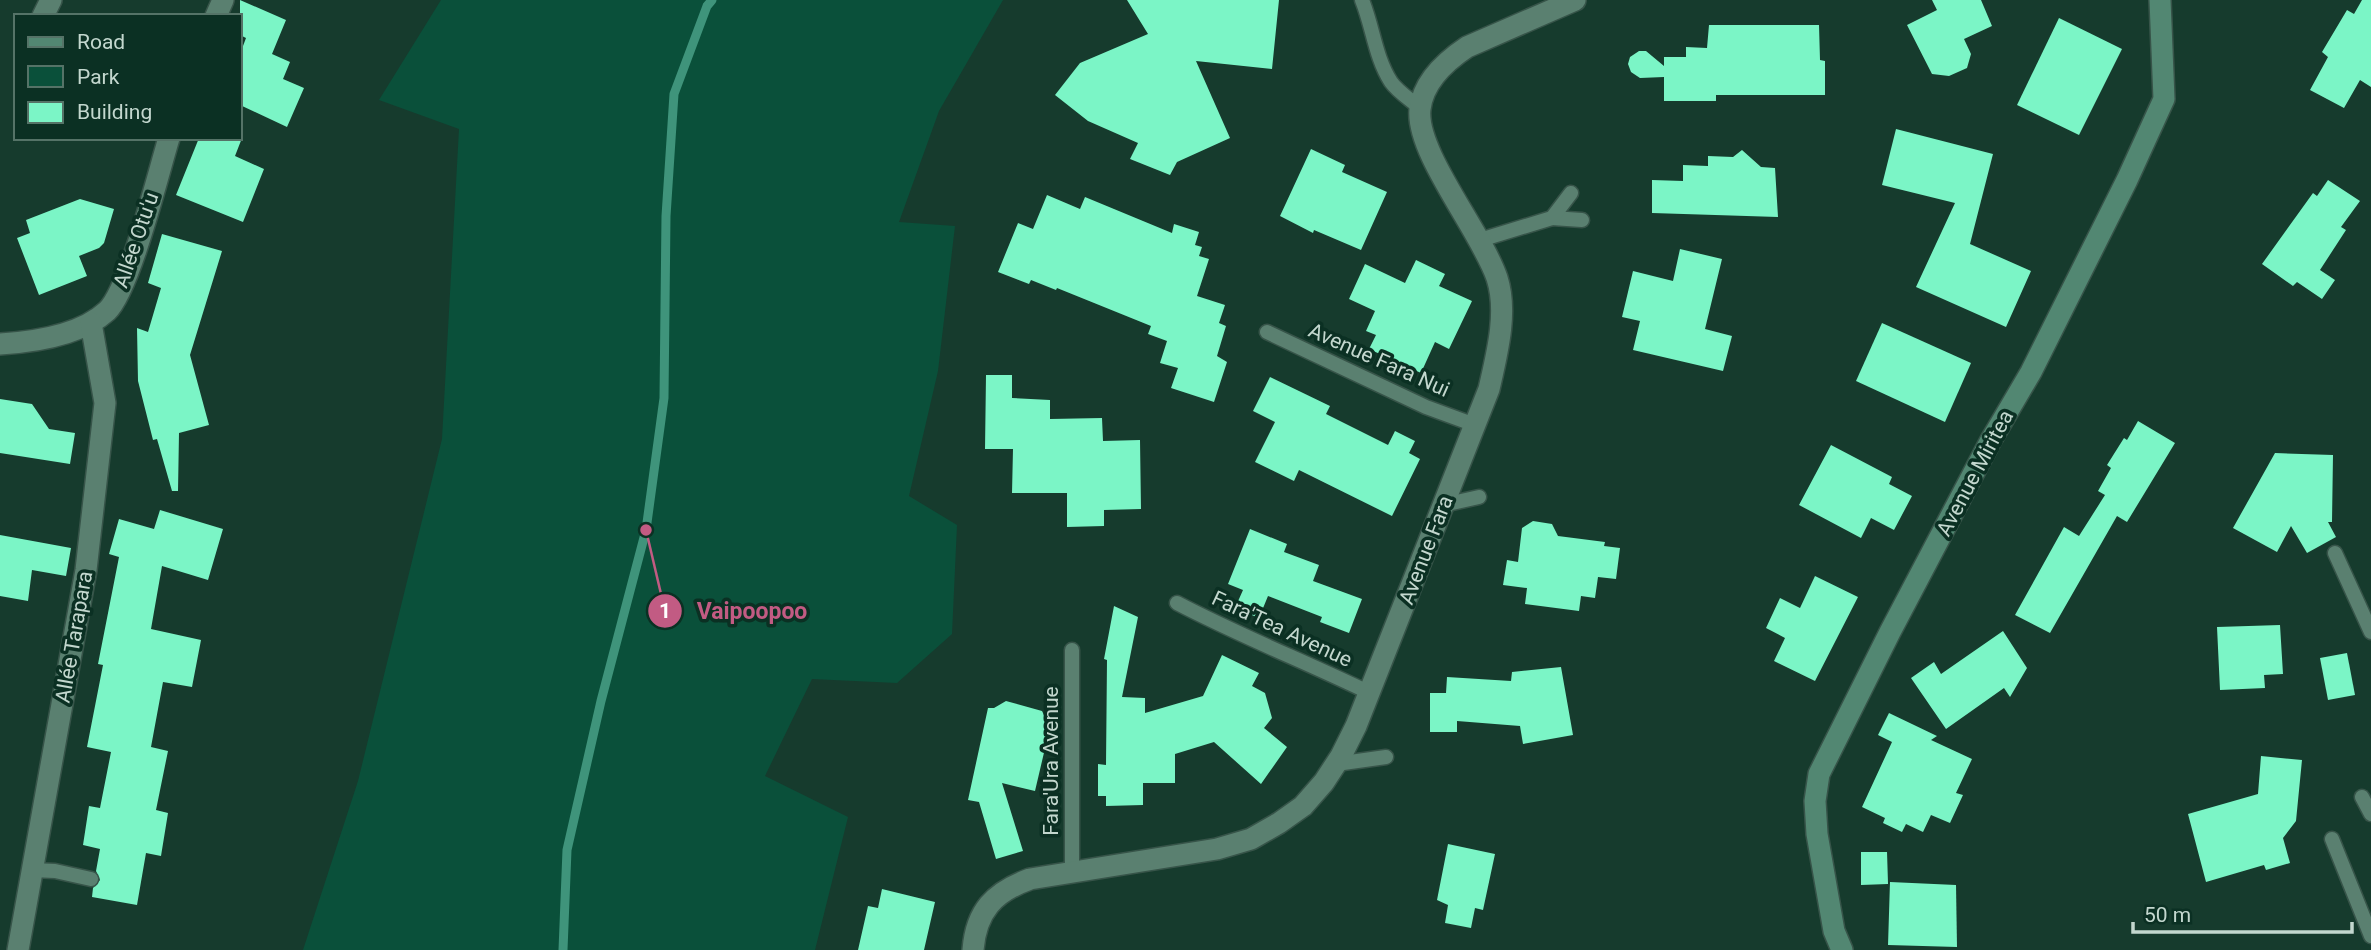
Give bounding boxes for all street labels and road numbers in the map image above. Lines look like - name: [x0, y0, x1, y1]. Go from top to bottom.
- street label: Allée Otu'u: [108, 189, 164, 291]
- street label: Avenue Fara Nui: [1305, 318, 1453, 402]
- street label: Avenue Miritea: [1932, 406, 2018, 540]
- street label: Avenue Fara: [1394, 492, 1458, 608]
- street label: Allée Tarapara: [51, 569, 97, 705]
- street label: Fara'Tea Avenue: [1208, 586, 1356, 672]
- street label: Fara'Ura Avenue: [1039, 686, 1063, 836]

